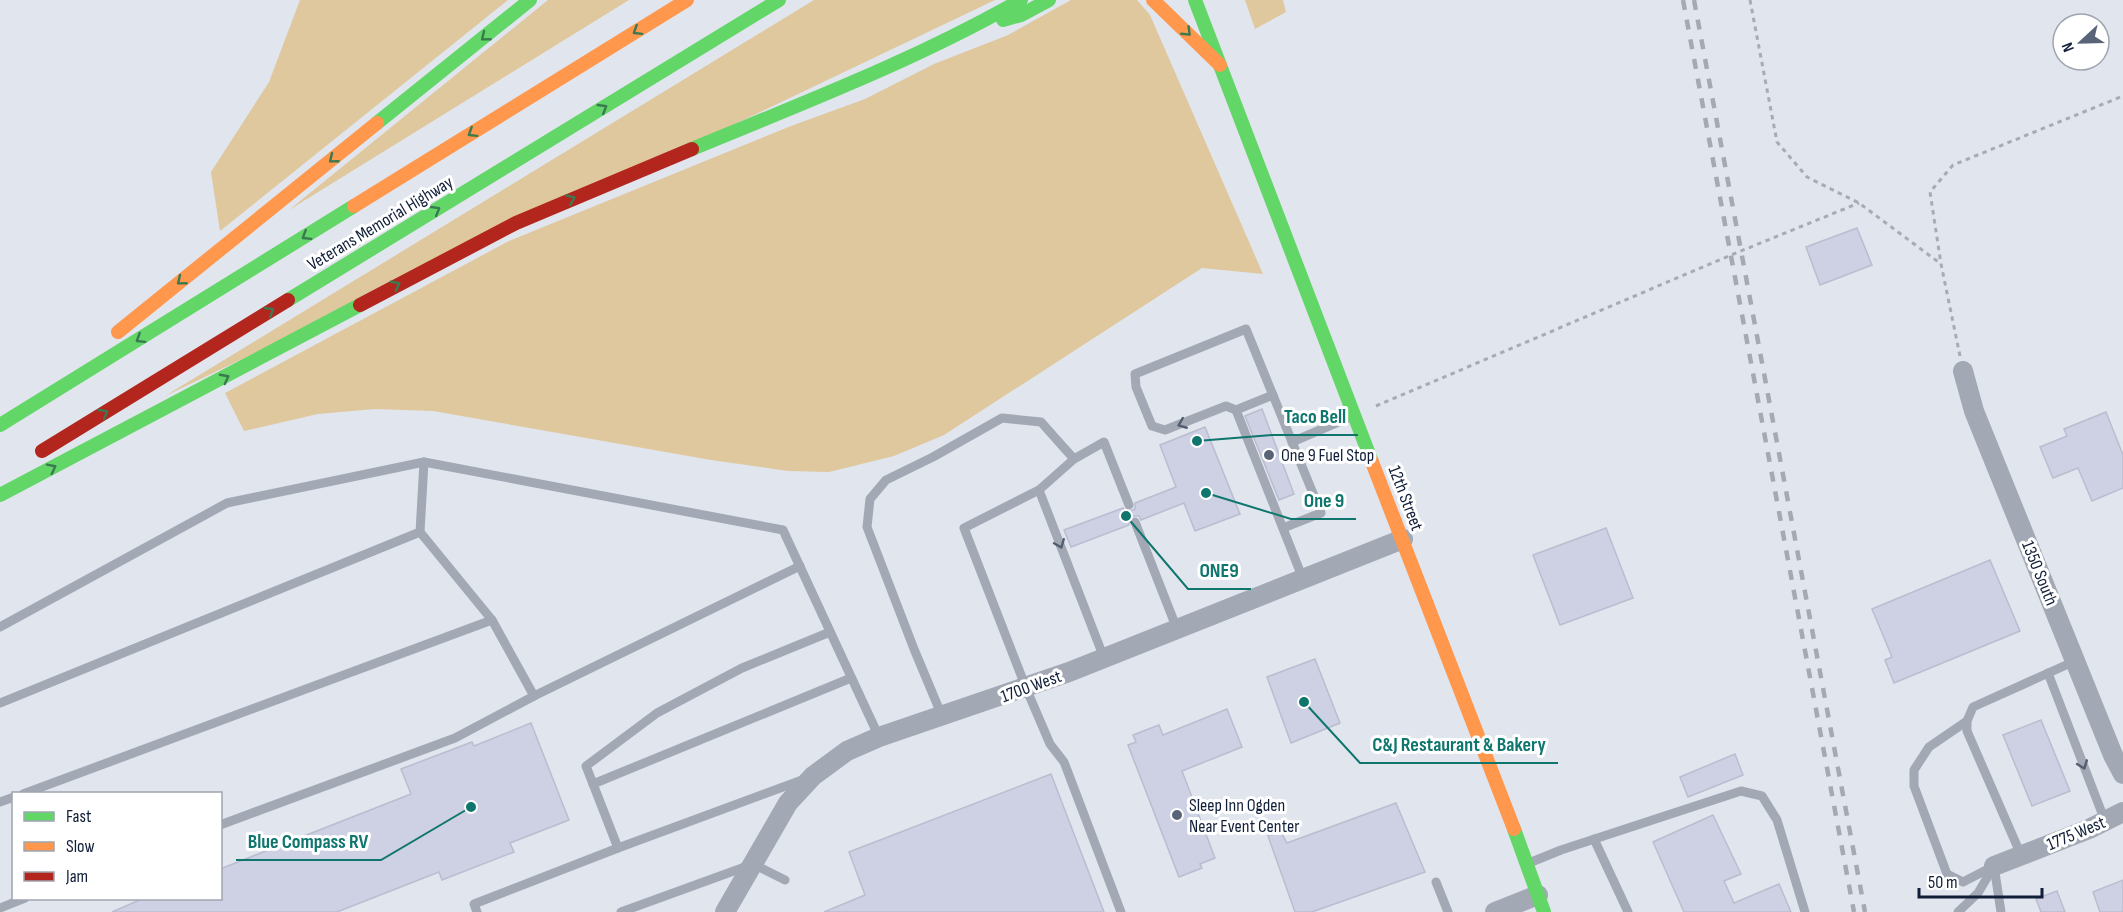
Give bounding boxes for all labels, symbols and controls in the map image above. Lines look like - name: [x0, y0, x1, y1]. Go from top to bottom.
- north arrow: [2051, 12, 2111, 72]
- one-way arrow: [633, 23, 644, 34]
- one-way arrow: [1179, 25, 1190, 36]
- one-way arrow: [481, 30, 492, 41]
- text: N: [2058, 40, 2079, 55]
- one-way arrow: [597, 103, 607, 115]
- one-way arrow: [468, 126, 478, 138]
- one-way arrow: [329, 152, 340, 163]
- street label: Veterans Memorial Highway: [304, 172, 457, 275]
- one-way arrow: [565, 194, 576, 206]
- one-way arrow: [430, 205, 440, 217]
- one-way arrow: [302, 229, 313, 240]
- one-way arrow: [176, 274, 187, 285]
- one-way arrow: [390, 281, 400, 292]
- one-way arrow: [264, 307, 274, 319]
- one-way arrow: [136, 331, 146, 343]
- one-way arrow: [218, 374, 229, 385]
- callout: Taco Bell: [1272, 397, 1358, 435]
- text: Taco Bell: [1284, 405, 1346, 429]
- one-way arrow: [98, 409, 108, 421]
- one-way arrow: [1177, 417, 1188, 429]
- place label: One 9 Fuel Stop: [1281, 445, 1374, 466]
- marker: One 9 Fuel Stop: [1262, 448, 1276, 462]
- street label: 12th Street: [1384, 463, 1428, 534]
- one-way arrow: [46, 464, 56, 475]
- callout: One 9: [1291, 481, 1356, 519]
- text: One 9: [1304, 489, 1344, 513]
- one-way arrow: [1053, 538, 1065, 549]
- street label: 1350 South: [2017, 538, 2062, 609]
- callout: ONE9: [1188, 551, 1251, 589]
- text: ONE9: [1199, 559, 1239, 583]
- street label: 1700 West: [998, 666, 1065, 707]
- callout: C&J Restaurant & Bakery: [1360, 725, 1558, 763]
- text: C&J Restaurant & Bakery: [1372, 733, 1546, 757]
- one-way arrow: [2076, 759, 2089, 770]
- legend: [12, 792, 222, 900]
- place label: Sleep Inn Ogden Near Event Center: [1189, 795, 1299, 837]
- text: Fast: [66, 806, 92, 827]
- marker: Sleep Inn Ogden Near Event Center: [1170, 808, 1184, 822]
- street label: 1775 West: [2044, 812, 2109, 855]
- callout: Blue Compass RV: [236, 822, 381, 860]
- text: Blue Compass RV: [248, 830, 368, 854]
- text: Slow: [66, 836, 95, 857]
- scale bar: [1919, 861, 2042, 899]
- text: Jam: [65, 866, 88, 887]
- text: 50 m: [1928, 872, 1958, 893]

